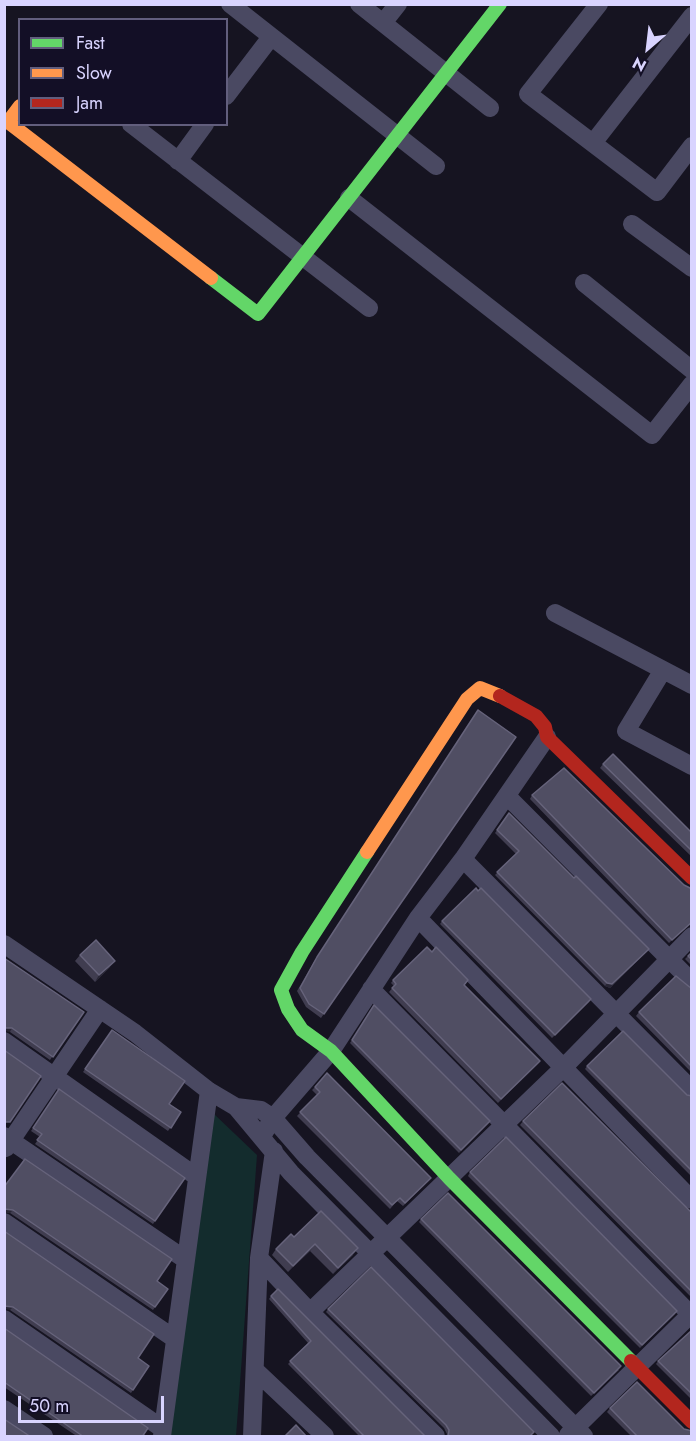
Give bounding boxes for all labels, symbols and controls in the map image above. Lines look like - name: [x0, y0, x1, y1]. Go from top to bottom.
- legend: [18, 18, 228, 126]
- north arrow: [618, 18, 678, 78]
- text: Fast: [76, 30, 105, 56]
- text: N: [628, 51, 650, 77]
- text: Slow: [76, 60, 112, 86]
- text: Jam: [76, 90, 103, 116]
- scale bar: [21, 1384, 166, 1422]
- text: 50 m: [29, 1393, 69, 1419]

